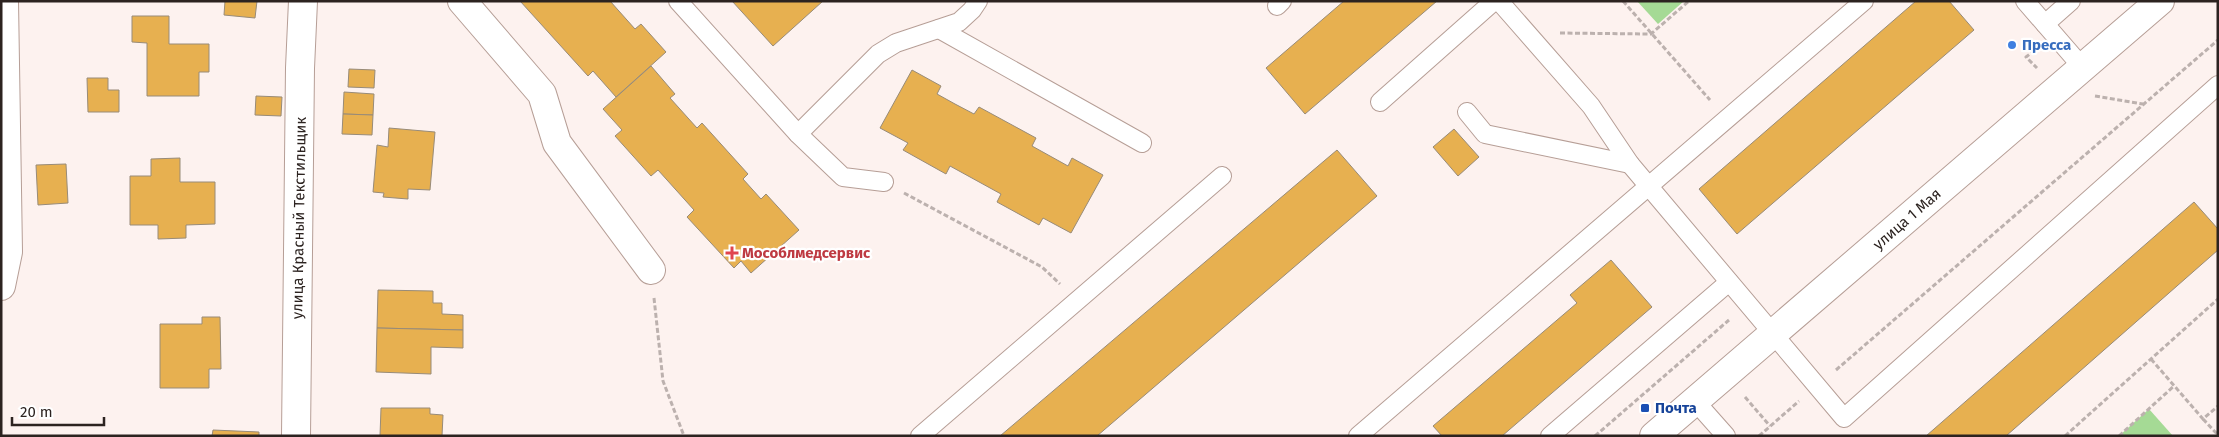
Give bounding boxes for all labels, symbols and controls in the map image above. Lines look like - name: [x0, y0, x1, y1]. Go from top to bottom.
- place label: Пресса: [2022, 36, 2071, 54]
- marker: Пресса: [2006, 39, 2018, 51]
- street label: улица Красный Текстильщик: [288, 116, 310, 319]
- street label: улица 1 Мая: [1869, 185, 1945, 253]
- place label: Мособлмедсервис: [742, 244, 871, 262]
- marker: Мособлмедсервис: [726, 247, 738, 259]
- scale bar: [12, 394, 105, 426]
- place label: Почта: [1655, 399, 1697, 417]
- marker: Почта: [1639, 402, 1651, 414]
- text: 20 m: [20, 403, 53, 421]

